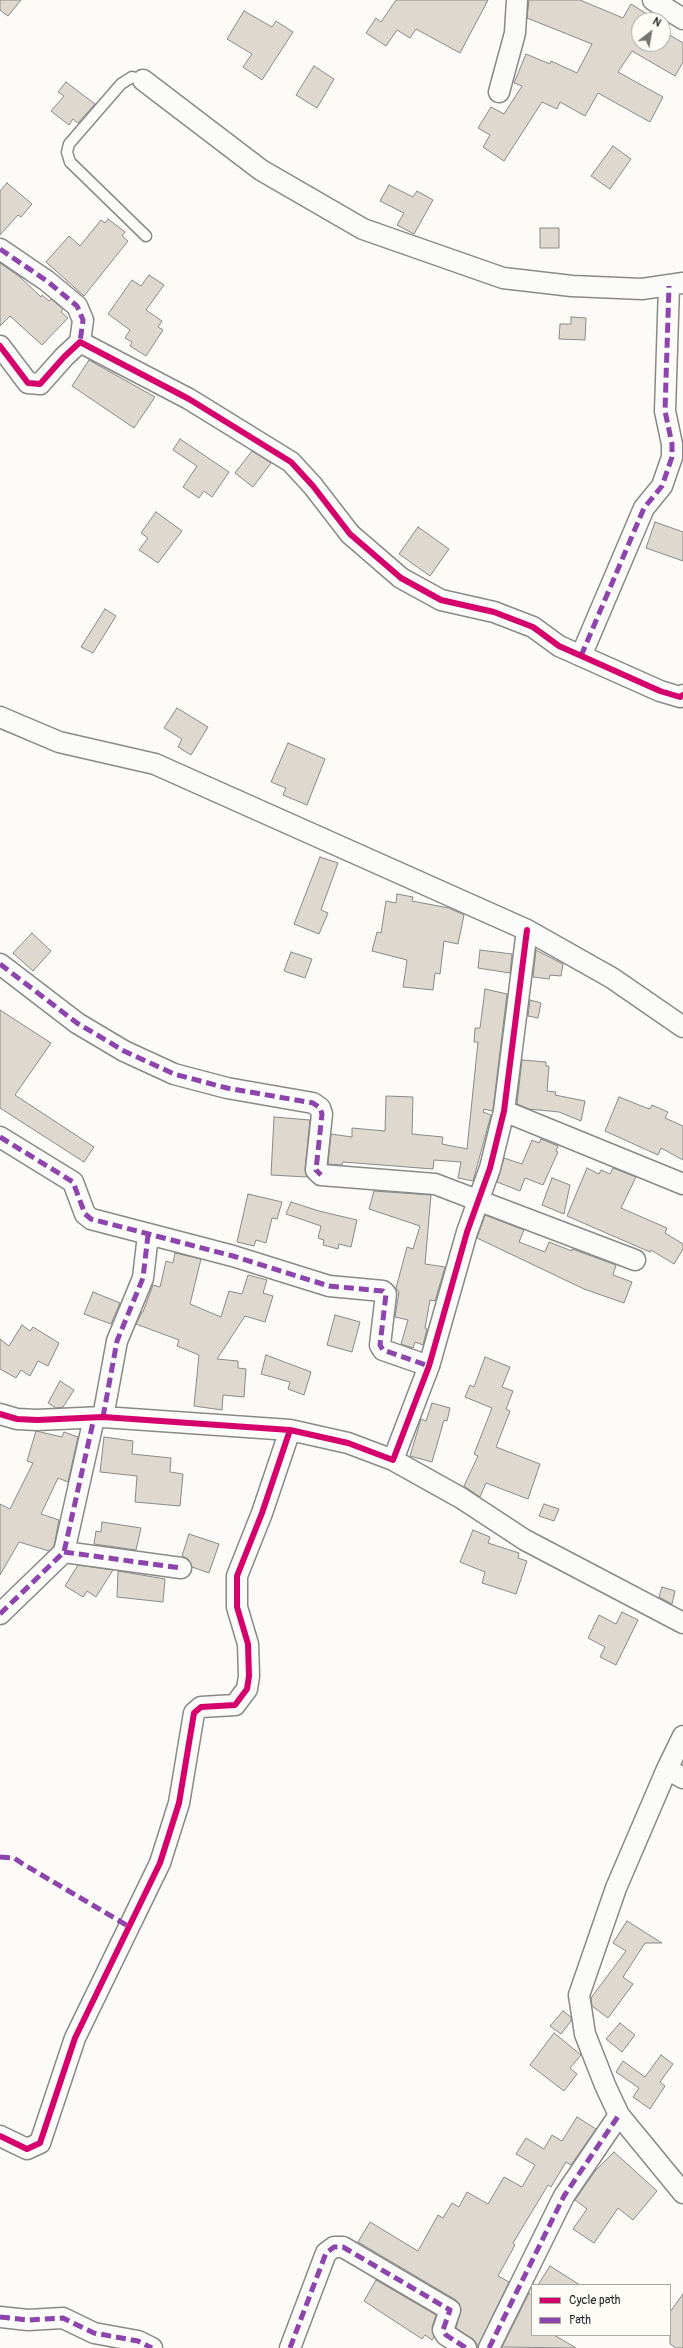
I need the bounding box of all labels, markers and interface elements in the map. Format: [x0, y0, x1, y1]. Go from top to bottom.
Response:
north arrow [631, 12, 671, 52]
text: N [650, 15, 663, 30]
legend [531, 2284, 671, 2336]
text: Cycle path [569, 2293, 620, 2308]
text: Path [569, 2313, 591, 2328]

